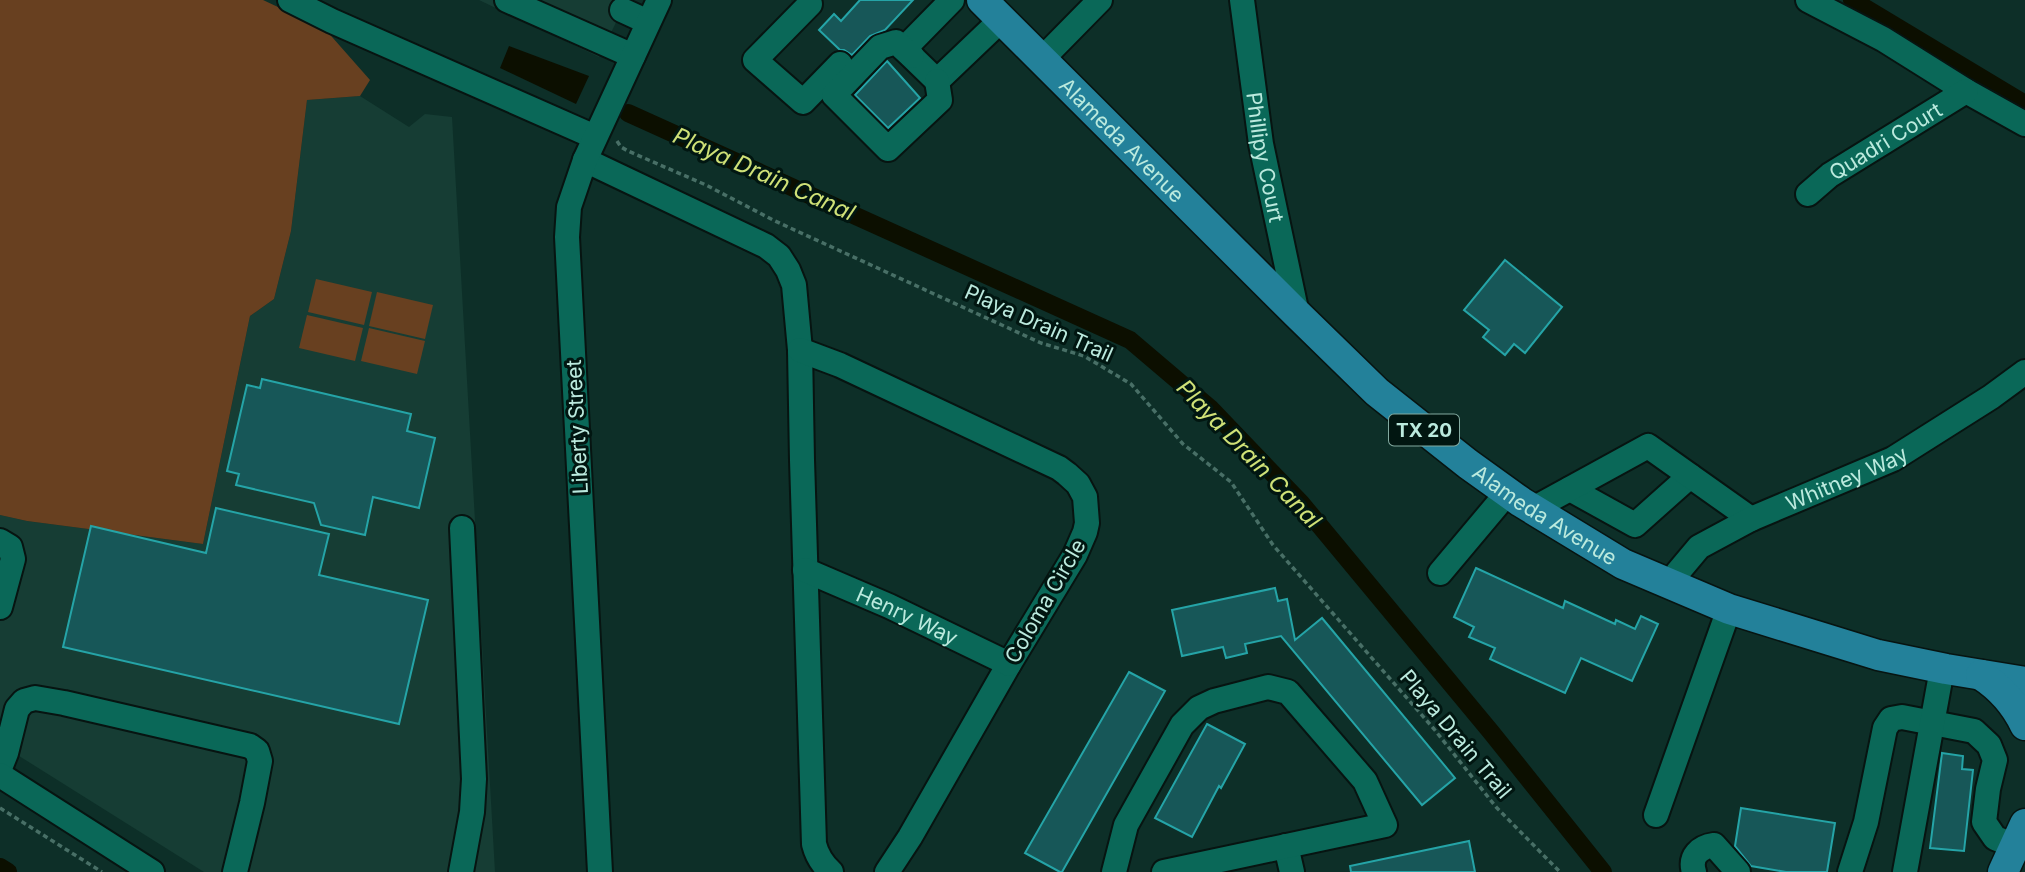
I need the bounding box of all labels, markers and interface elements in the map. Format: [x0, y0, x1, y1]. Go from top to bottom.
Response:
street label: Alameda Avenue [1054, 72, 1190, 207]
street label: Phillipy Court [1242, 91, 1290, 225]
street label: Quadri Court [1824, 97, 1946, 185]
water label: Playa Drain Canal [669, 121, 860, 227]
street label: Playa Drain Trail [961, 279, 1117, 367]
street label: Liberty Street [561, 359, 593, 495]
water label: Playa Drain Canal [1171, 374, 1327, 535]
road number: TX 20 [1389, 414, 1459, 446]
street label: Whitney Way [1782, 440, 1912, 515]
street label: Alameda Avenue [1468, 459, 1622, 570]
street label: Coloma Circle [999, 535, 1091, 667]
street label: Henry Way [853, 581, 962, 650]
street label: Playa Drain Trail [1395, 665, 1517, 803]

